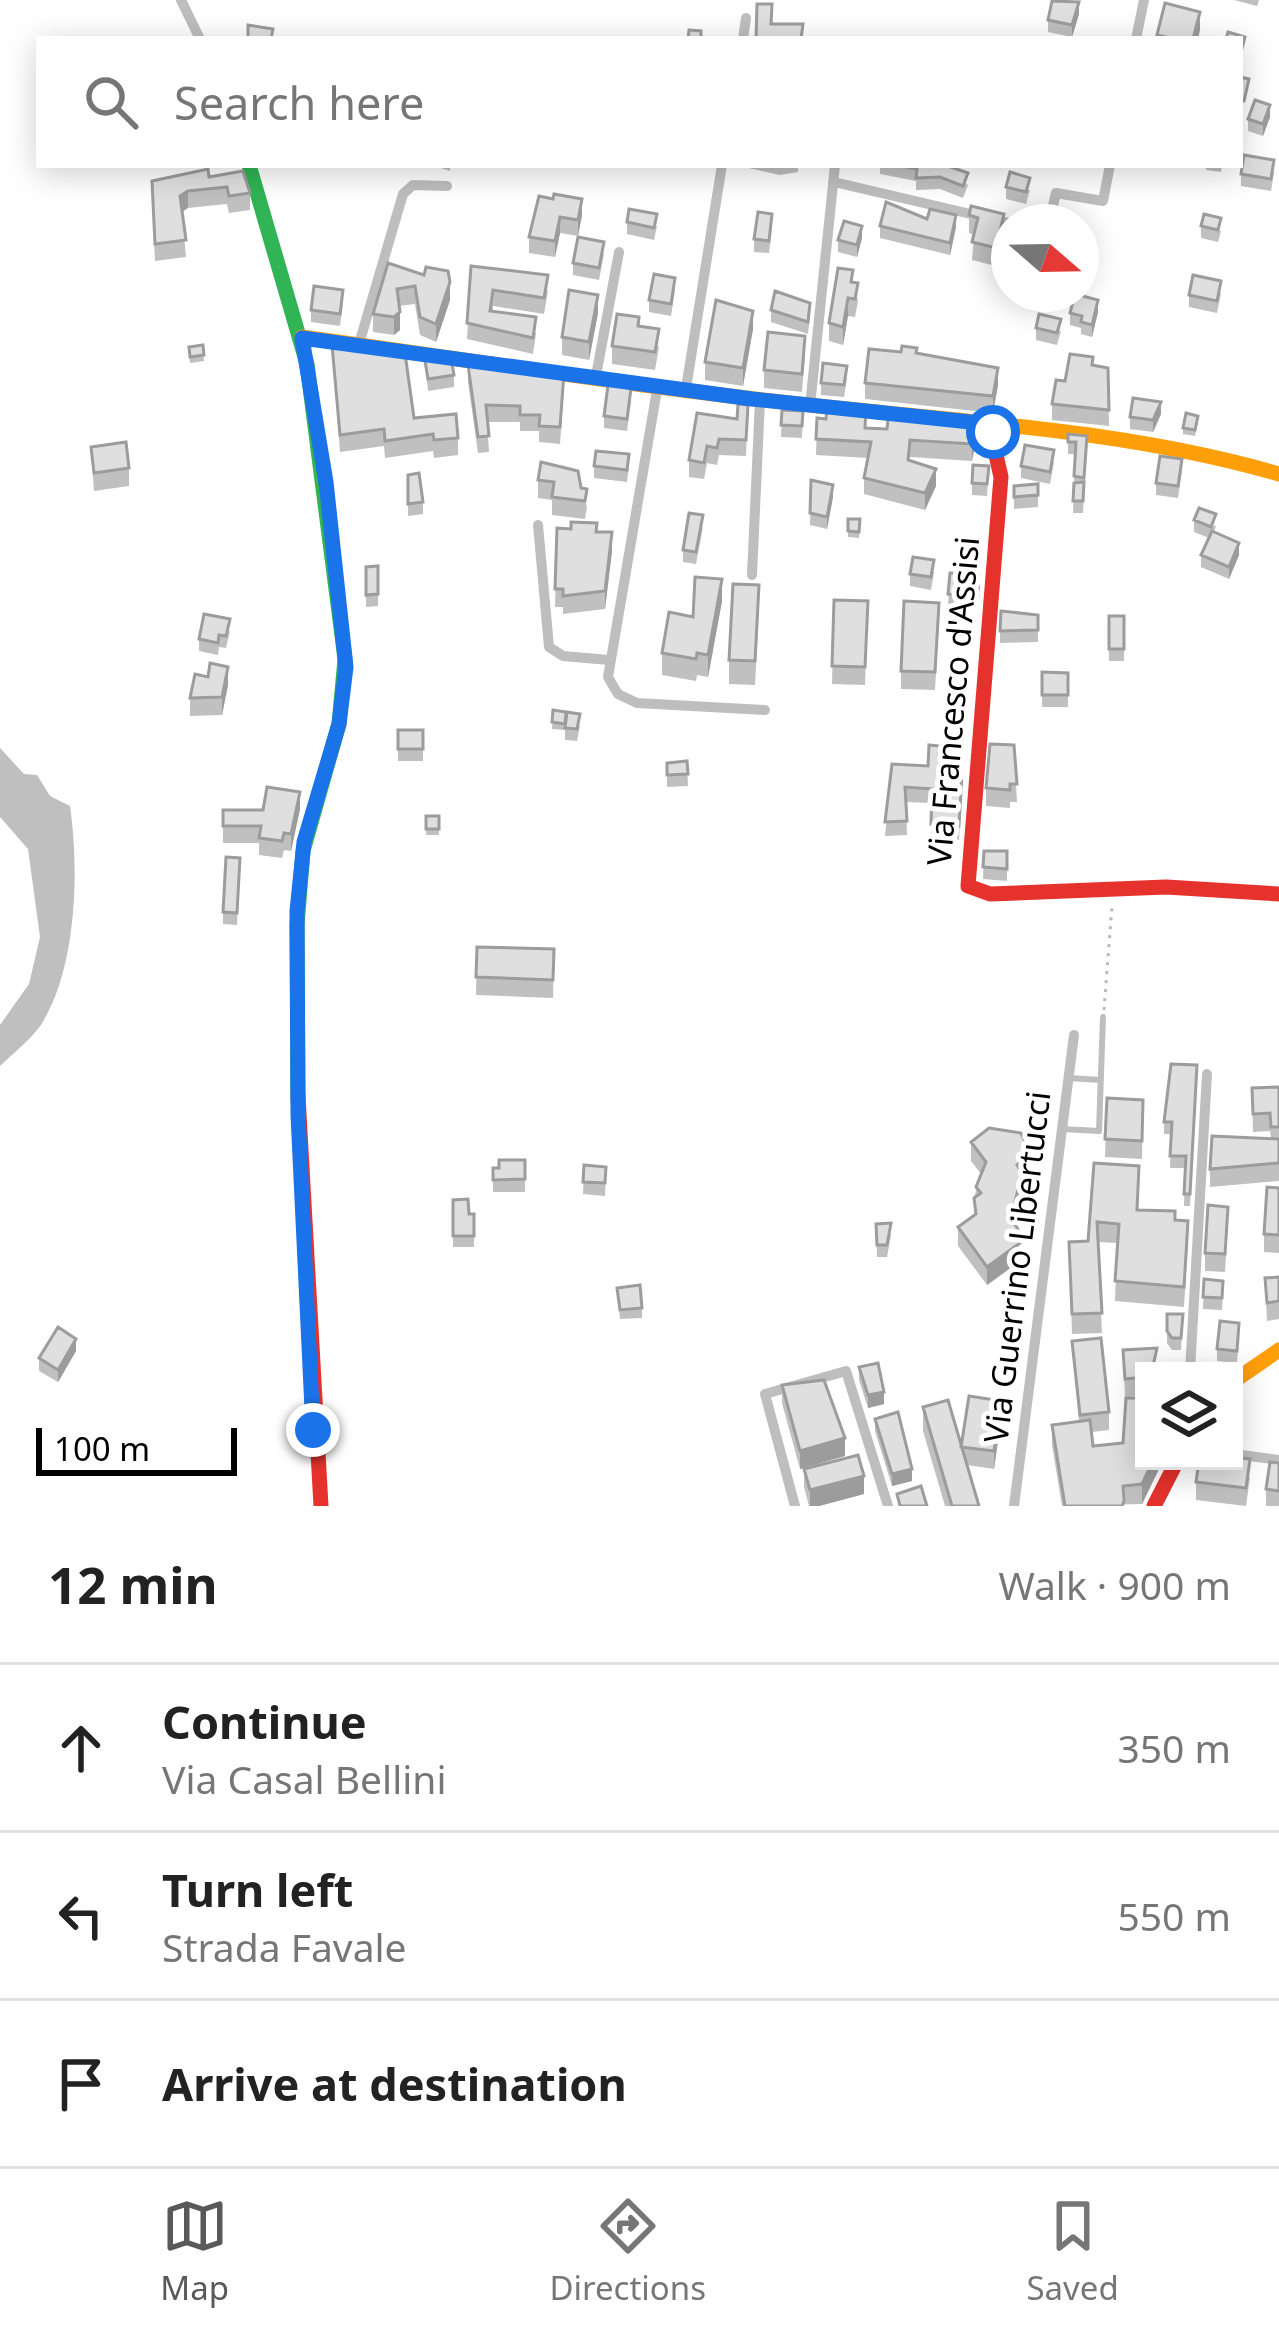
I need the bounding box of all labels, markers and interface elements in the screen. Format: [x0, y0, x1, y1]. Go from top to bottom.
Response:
search box [36, 36, 1243, 168]
icon: search [78, 69, 144, 135]
text: Search here [174, 72, 424, 133]
north arrow [991, 204, 1099, 312]
route start [966, 405, 1020, 459]
street label: Via Francesco d'Assisi [916, 535, 989, 867]
street label: Via Guerrino Libertucci [973, 1089, 1060, 1445]
map controls [1135, 1362, 1243, 1470]
button: layers [1135, 1362, 1243, 1470]
route end [286, 1403, 340, 1457]
scale bar [36, 1422, 237, 1475]
text: 100 m [54, 1426, 150, 1471]
text: 12 min [48, 1549, 218, 1619]
text: Walk · 900 m [998, 1558, 1231, 1611]
text: Continue [162, 1691, 367, 1752]
icon: ahead [48, 1715, 114, 1781]
text: 350 m [1117, 1721, 1231, 1774]
text: Via Casal Bellini [162, 1752, 446, 1805]
text: Turn left [162, 1859, 353, 1920]
icon: left [48, 1883, 114, 1949]
text: 550 m [1117, 1889, 1231, 1942]
text: Strada Favale [162, 1920, 407, 1973]
icon: arrive [48, 2051, 114, 2117]
text: Arrive at destination [162, 2053, 627, 2114]
tab: Map [160, 2193, 229, 2310]
tab: Directions [549, 2193, 706, 2310]
tab: Saved [1026, 2193, 1119, 2310]

